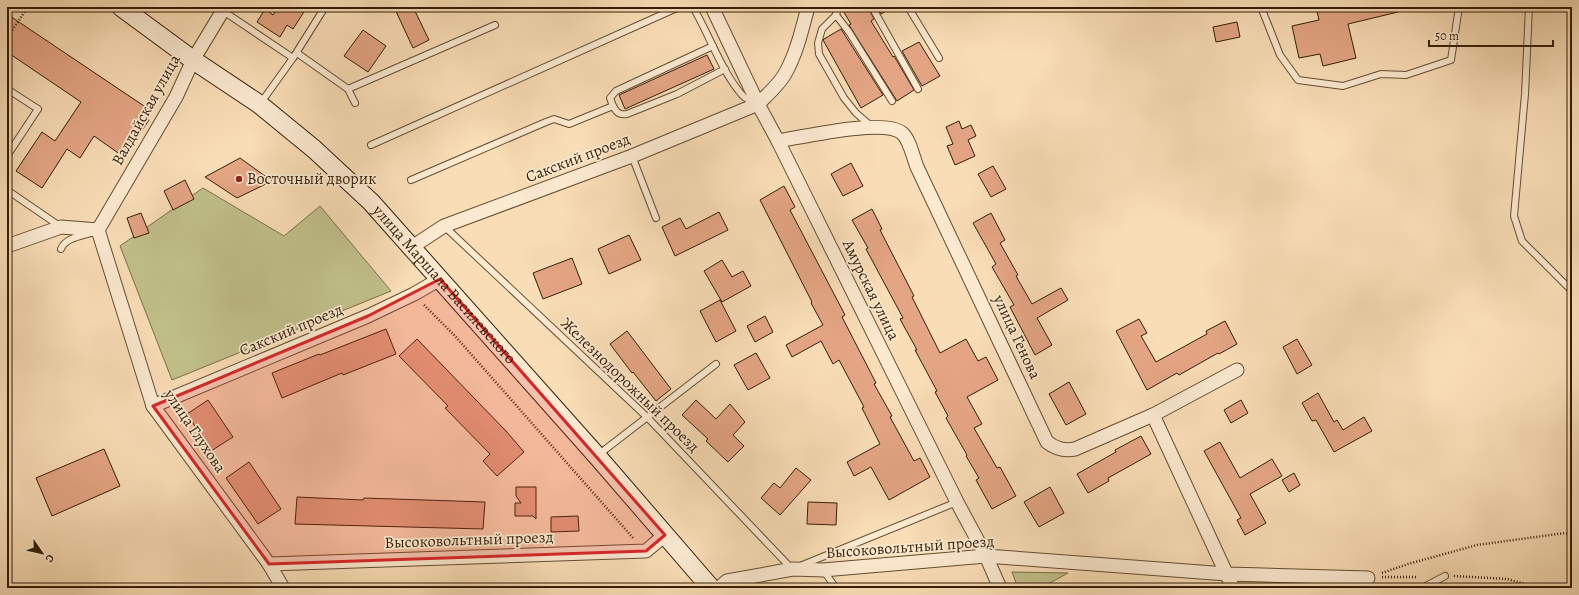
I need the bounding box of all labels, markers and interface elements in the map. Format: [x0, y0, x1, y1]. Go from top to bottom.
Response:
scale bar [1429, 22, 1553, 48]
text: 50 m [1435, 28, 1459, 44]
street label: Валдайская улица [106, 50, 186, 169]
street label: Сакский проезд [523, 128, 633, 188]
place label: Восточный дворик [247, 168, 376, 190]
marker: Восточный дворик [234, 174, 244, 184]
street label: улица Маршала Василевского [367, 199, 521, 369]
street label: Амурская улица [837, 235, 905, 345]
street label: улица Генова [987, 290, 1046, 383]
street label: Сакский проезд [236, 298, 346, 362]
street label: Железнодорожный проезд [556, 313, 704, 457]
street label: улица Глухова [158, 384, 232, 478]
street label: Высоковольтный проезд [384, 526, 554, 554]
street label: Высоковольтный проезд [825, 530, 995, 564]
north arrow [22, 533, 62, 573]
text: С [42, 551, 58, 565]

